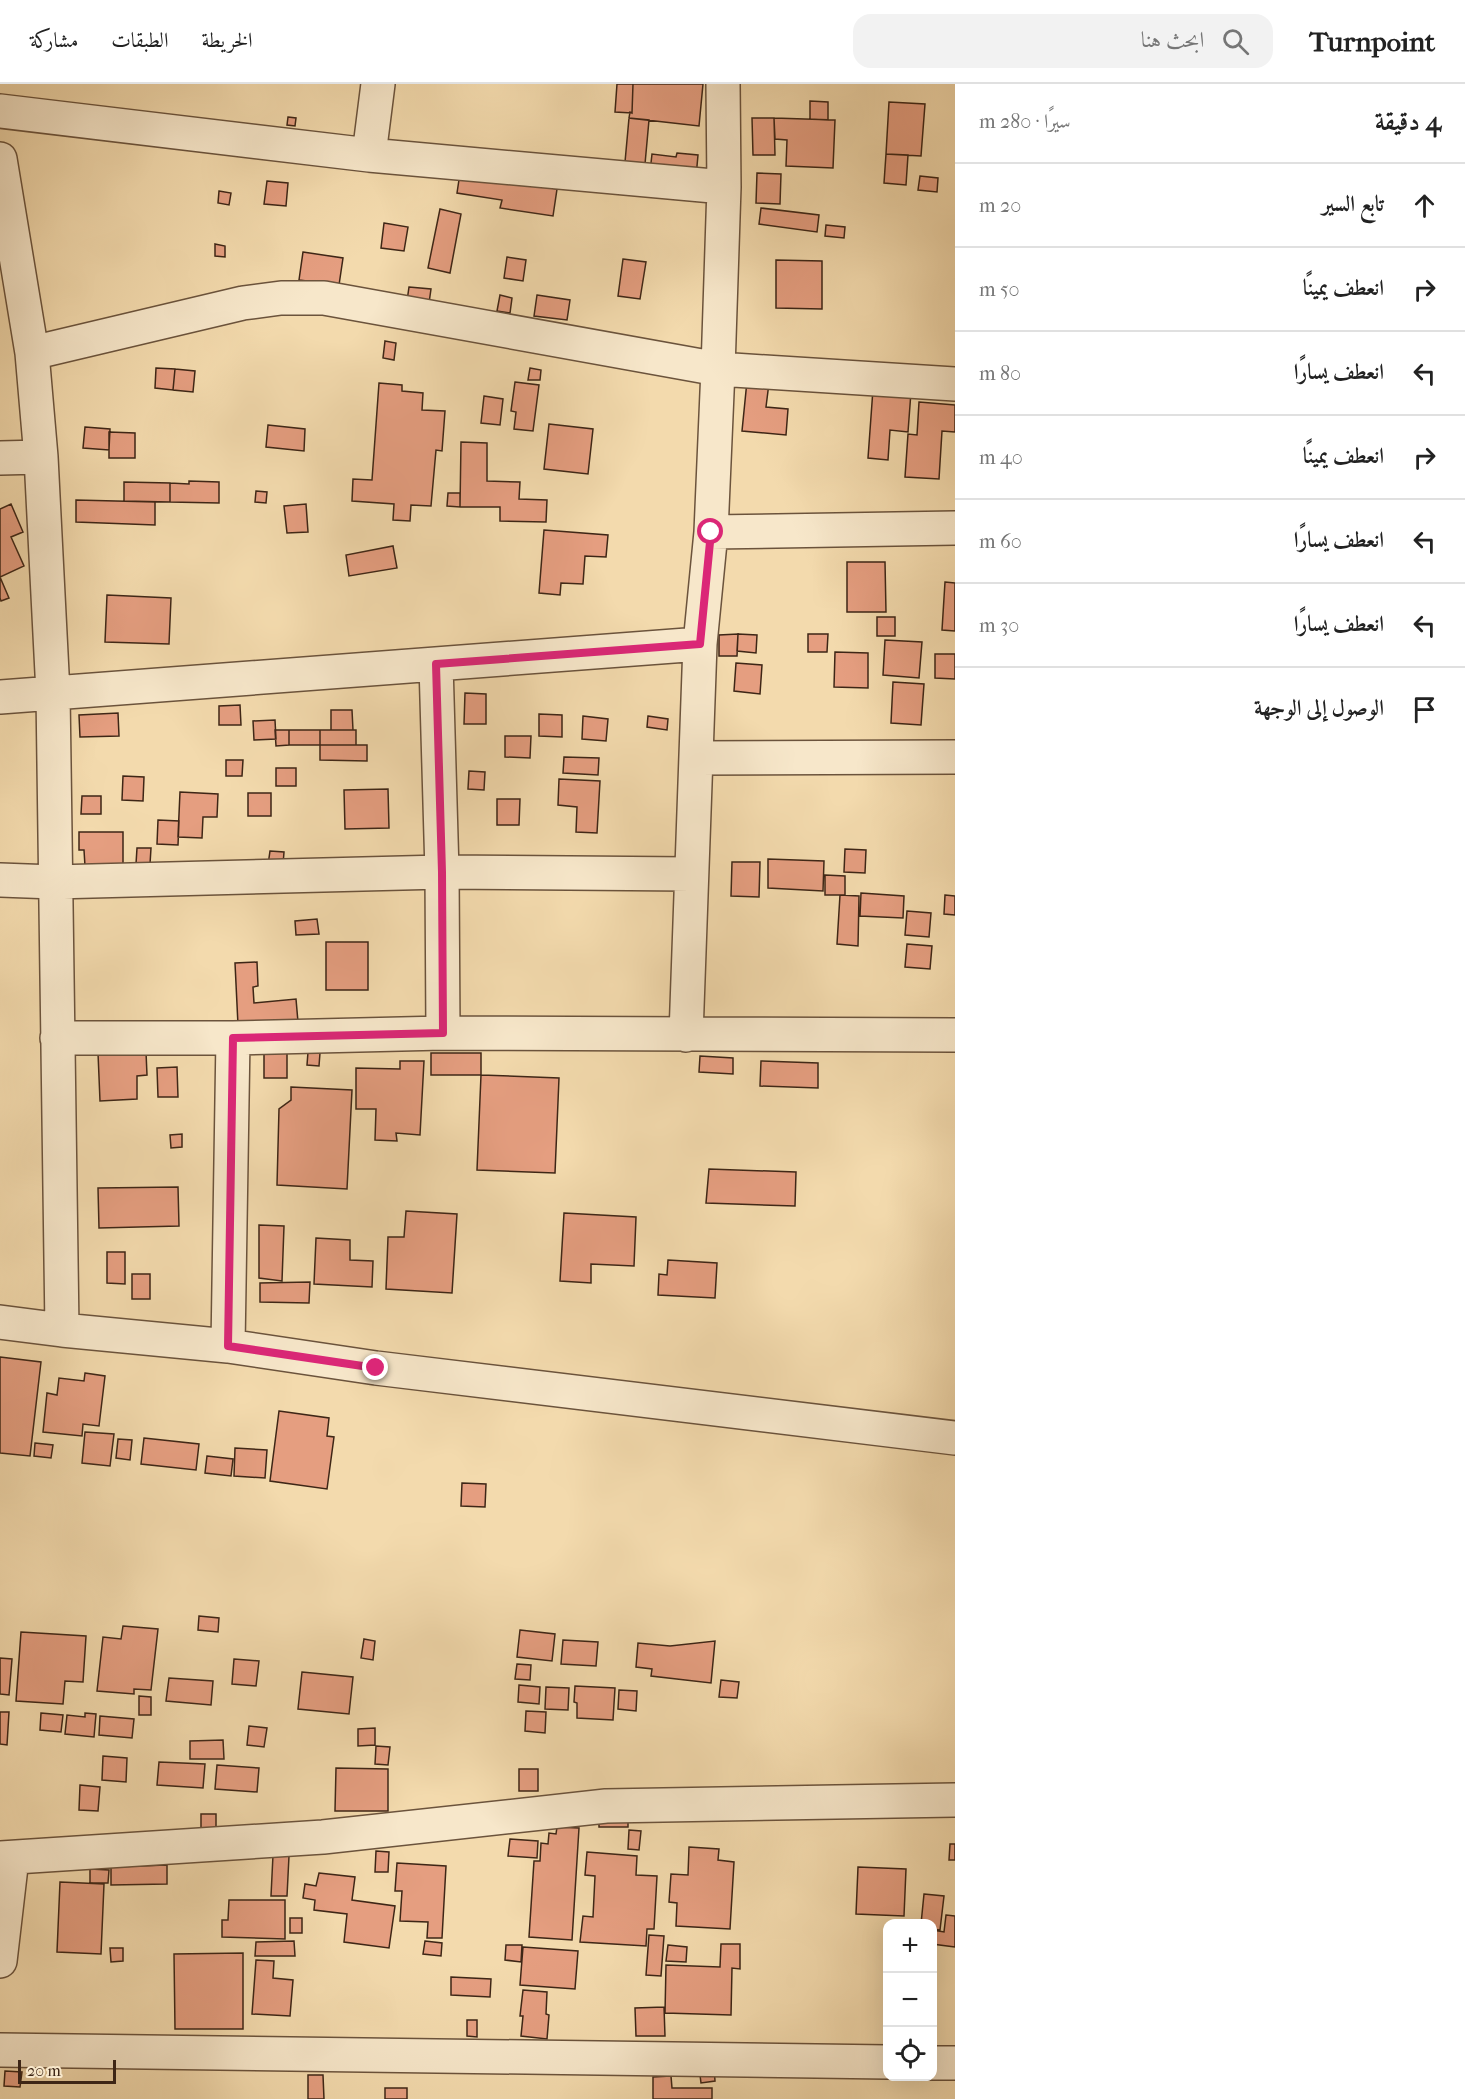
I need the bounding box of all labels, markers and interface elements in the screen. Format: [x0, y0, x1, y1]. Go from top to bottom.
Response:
search box [853, 14, 1273, 68]
icon: search [1219, 25, 1252, 58]
text: Turnpoint [1309, 25, 1435, 58]
text: ابحث هنا [1141, 27, 1204, 53]
text: مشاركة [30, 28, 78, 52]
text: الطبقات [111, 28, 168, 52]
text: الخريطة [201, 28, 253, 52]
text: 4 دقيقة [1375, 106, 1441, 137]
text: سيرًا · 280 m [979, 110, 1071, 133]
icon: ahead [1408, 189, 1441, 222]
text: تابع السير [1322, 191, 1384, 217]
text: 20 m [979, 194, 1021, 217]
icon: right [1408, 273, 1441, 306]
text: انعطف يمينًا [1303, 275, 1384, 301]
text: 50 m [979, 278, 1020, 301]
icon: left [1408, 357, 1441, 390]
text: انعطف يسارًا [1294, 359, 1384, 385]
text: 80 m [979, 362, 1021, 385]
icon: right [1408, 441, 1441, 474]
text: انعطف يمينًا [1303, 443, 1384, 469]
text: 40 m [979, 446, 1023, 469]
route start [697, 518, 723, 544]
icon: left [1408, 525, 1441, 558]
text: انعطف يسارًا [1294, 527, 1384, 553]
text: 60 m [979, 530, 1022, 553]
icon: left [1408, 609, 1441, 642]
text: انعطف يسارًا [1294, 611, 1384, 637]
text: 30 m [979, 614, 1019, 637]
icon: arrive [1408, 693, 1441, 726]
text: الوصول إلى الوجهة [1254, 695, 1384, 721]
route end [362, 1354, 388, 1380]
map controls [883, 1919, 937, 2081]
button: + [883, 1919, 937, 1973]
button: − [883, 1973, 937, 2027]
button: locate [883, 2027, 937, 2081]
scale bar [18, 2057, 116, 2084]
text: 20 m [27, 2061, 61, 2080]

